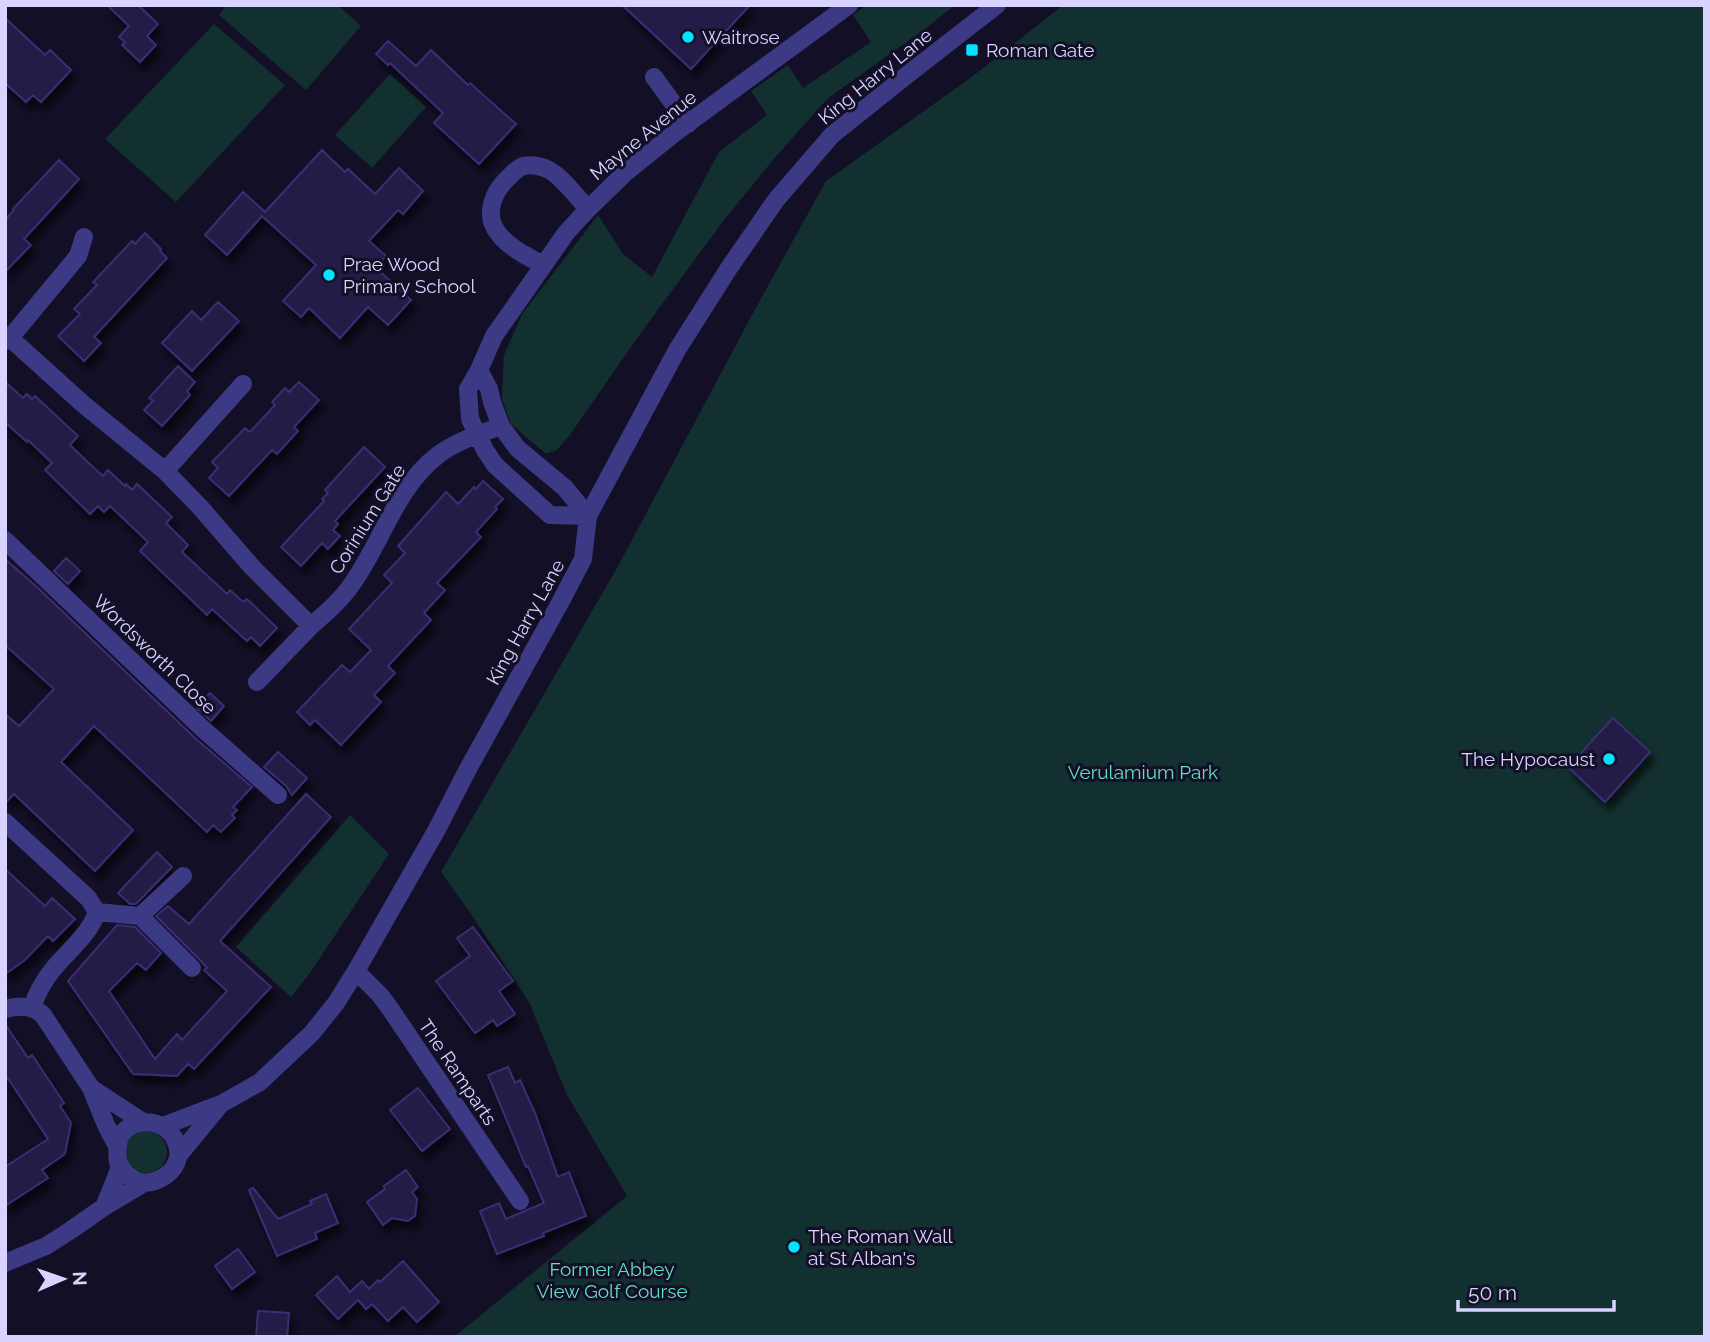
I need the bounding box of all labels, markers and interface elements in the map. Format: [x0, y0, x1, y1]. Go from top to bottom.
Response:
street label: King Harry Lane [814, 23, 936, 129]
place label: Waitrose [702, 26, 780, 48]
marker: Waitrose [680, 29, 696, 45]
place label: Roman Gate [986, 39, 1094, 61]
marker: Roman Gate [964, 42, 980, 58]
street label: Mayne Avenue [586, 86, 700, 184]
place label: Prae Wood Primary School [343, 253, 476, 297]
marker: Prae Wood Primary School [321, 267, 337, 283]
street label: Corinium Gate [324, 460, 410, 578]
street label: King Harry Lane [481, 555, 569, 689]
street label: Wordsworth Close [89, 590, 221, 718]
place label: The Hypocaust [1461, 748, 1596, 770]
marker: The Hypocaust [1601, 751, 1617, 767]
park label: Verulamium Park [1068, 761, 1218, 783]
street label: The Ramparts [414, 1015, 502, 1129]
place label: The Roman Wall at St Alban's [808, 1225, 954, 1269]
marker: The Roman Wall at St Alban's [786, 1239, 802, 1255]
north arrow [28, 1244, 98, 1314]
park label: Former Abbey View Golf Course [536, 1258, 688, 1302]
scale bar [1458, 1268, 1614, 1312]
text: N [69, 1271, 91, 1286]
text: 50 m [1468, 1280, 1517, 1305]

